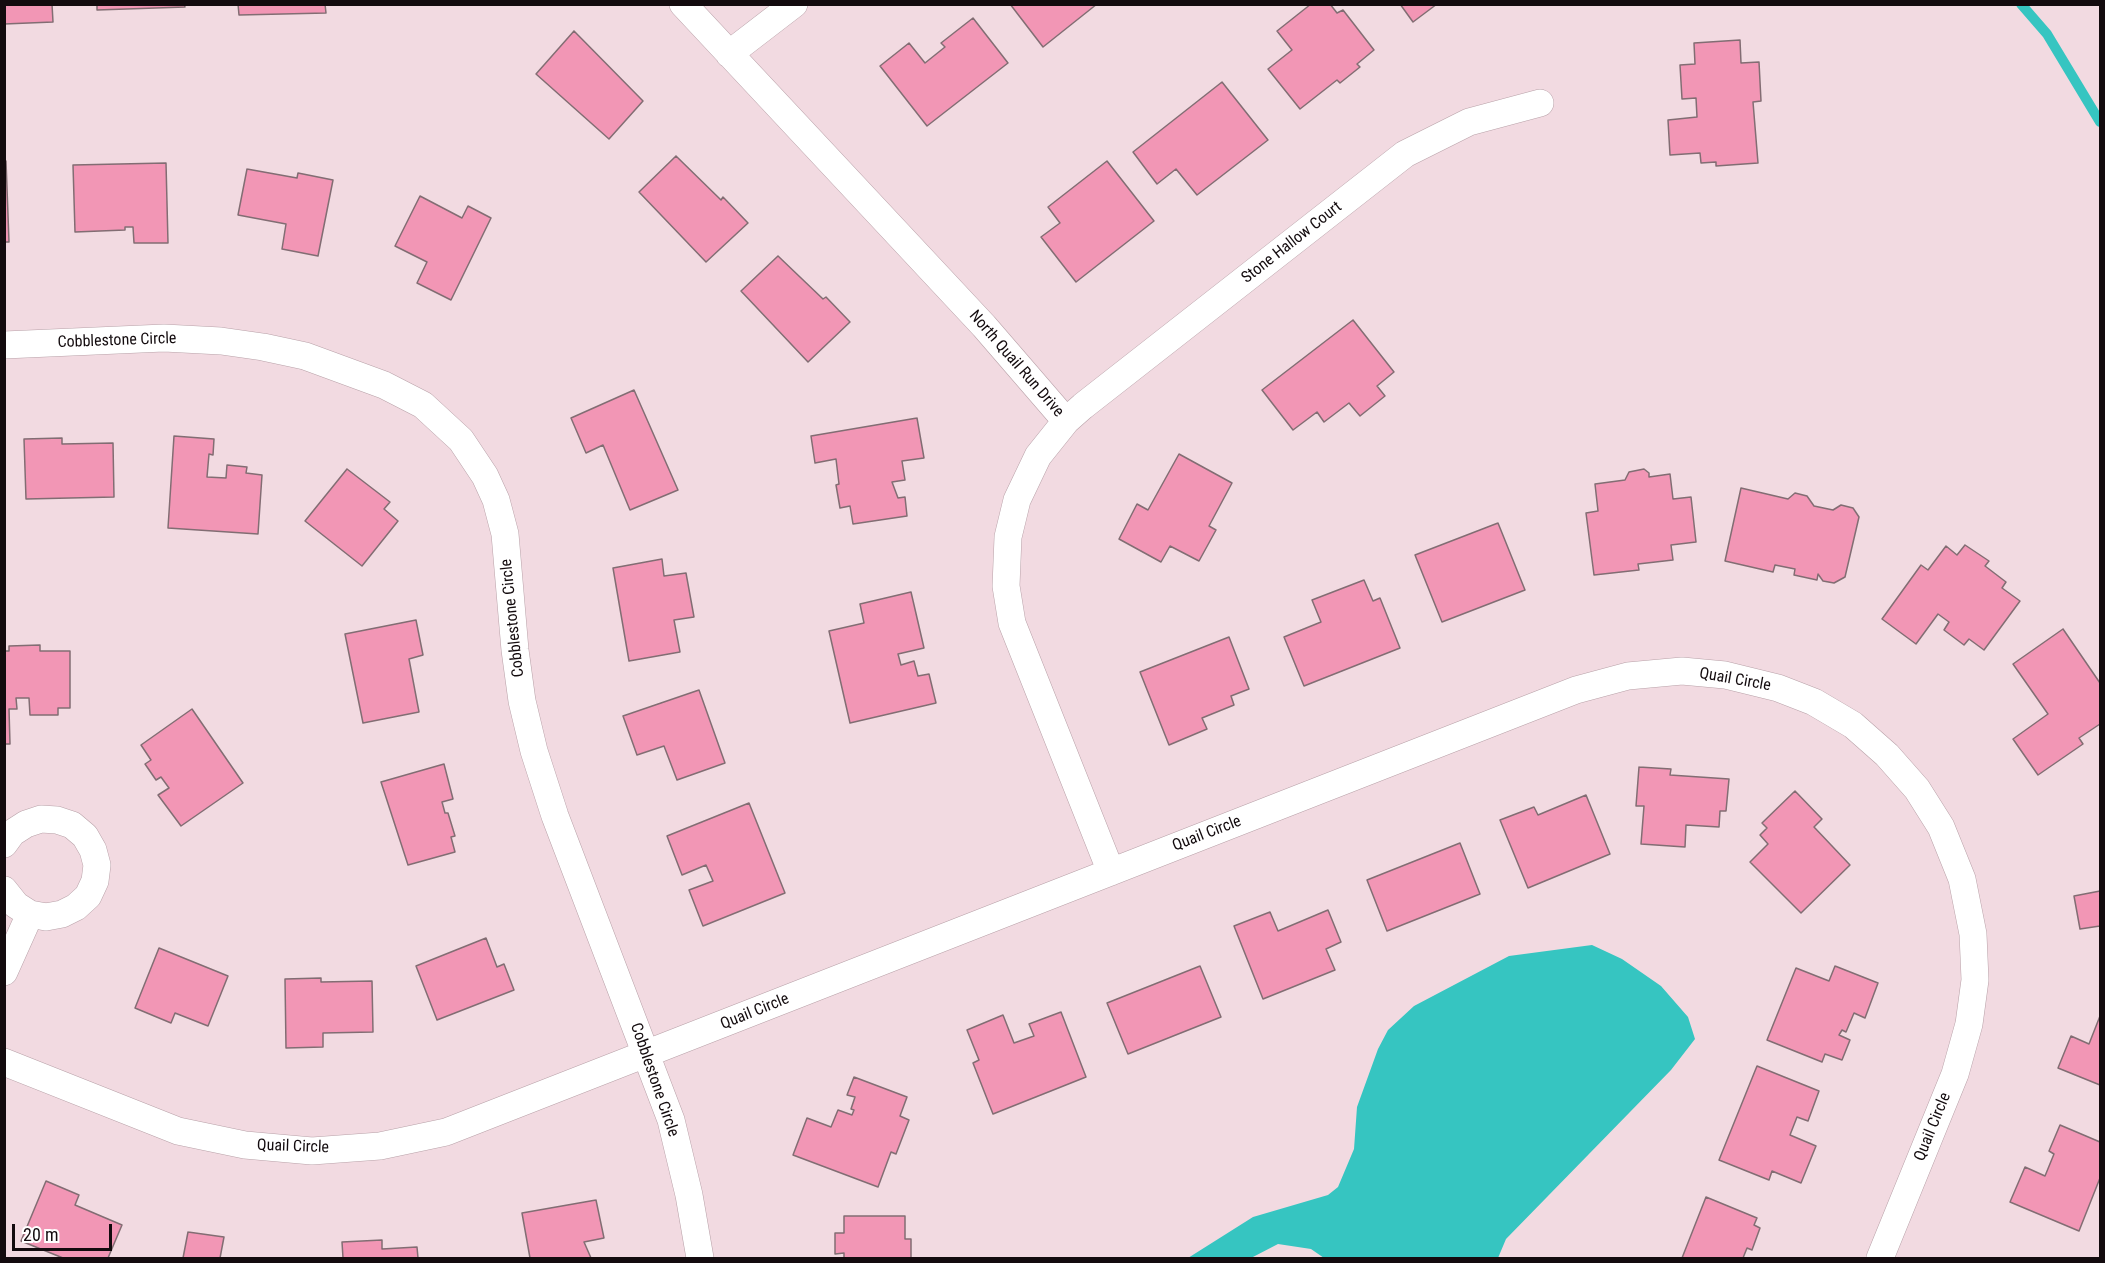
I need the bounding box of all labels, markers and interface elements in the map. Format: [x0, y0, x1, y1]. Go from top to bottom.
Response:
street label: Stone Hallow Court [1238, 198, 1346, 288]
street label: North Quail Run Drive [964, 307, 1068, 421]
street label: Cobblestone Circle [57, 329, 177, 353]
street label: Cobblestone Circle [497, 558, 529, 678]
street label: Quail Circle [1698, 664, 1772, 696]
street label: Quail Circle [1170, 812, 1244, 856]
street label: Quail Circle [718, 990, 792, 1034]
street label: Cobblestone Circle [626, 1021, 682, 1139]
street label: Quail Circle [1911, 1090, 1955, 1164]
street label: Quail Circle [257, 1136, 329, 1158]
scale bar [15, 1212, 116, 1250]
text: 20 m [23, 1224, 58, 1245]

